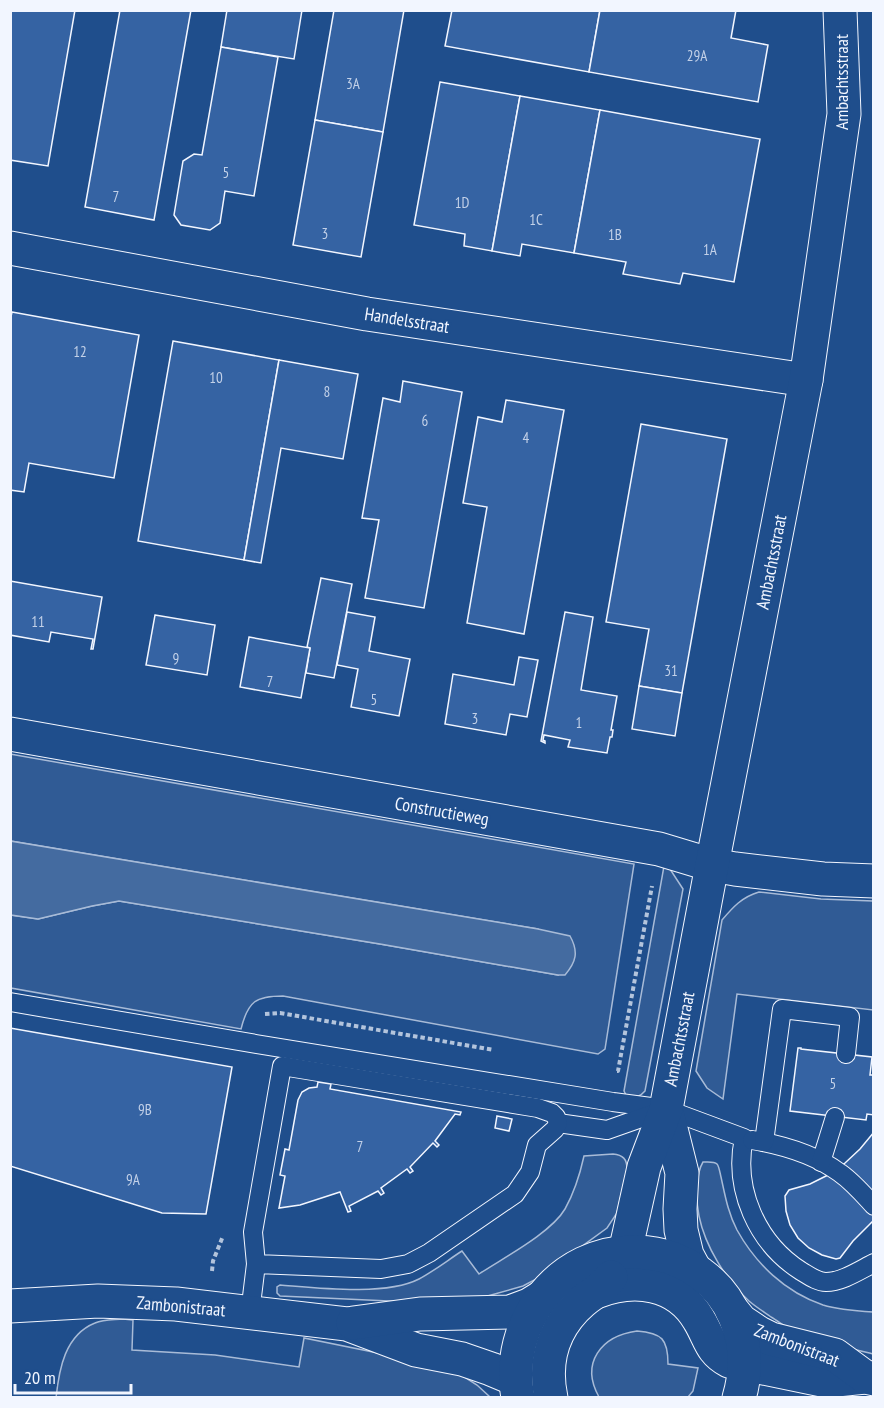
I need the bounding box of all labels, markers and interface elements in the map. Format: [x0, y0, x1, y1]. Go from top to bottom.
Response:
street label: Ambachtsstraat [830, 34, 853, 130]
house number: 29A [687, 46, 708, 65]
house number: 3A [346, 74, 361, 93]
house number: 5 [223, 163, 229, 182]
house number: 7 [113, 187, 119, 206]
house number: 1D [455, 193, 469, 212]
house number: 1C [529, 210, 543, 229]
house number: 3 [322, 224, 328, 243]
house number: 1B [608, 225, 622, 244]
house number: 1A [703, 240, 718, 259]
street label: Handelsstraat [363, 302, 451, 338]
house number: 12 [73, 342, 87, 361]
house number: 10 [209, 368, 223, 387]
house number: 8 [324, 382, 330, 401]
house number: 6 [422, 411, 429, 430]
house number: 4 [523, 428, 530, 447]
street label: Ambachtsstraat [751, 513, 791, 611]
house number: 11 [31, 612, 45, 631]
house number: 9 [173, 649, 179, 668]
house number: 31 [664, 661, 678, 680]
house number: 7 [267, 672, 273, 691]
house number: 5 [371, 690, 377, 709]
house number: 3 [472, 709, 478, 728]
house number: 1 [576, 713, 582, 732]
street label: Constructieweg [393, 791, 491, 831]
street label: Ambachtsstraat [659, 990, 699, 1088]
house number: 5 [830, 1074, 836, 1093]
house number: 9B [138, 1100, 152, 1119]
house number: 7 [357, 1137, 363, 1156]
house number: 9A [126, 1170, 141, 1189]
street label: Zambonistraat [136, 1291, 227, 1321]
street label: Zambonistraat [751, 1318, 843, 1372]
scale bar [15, 1357, 130, 1395]
text: 20 m [24, 1366, 56, 1389]

